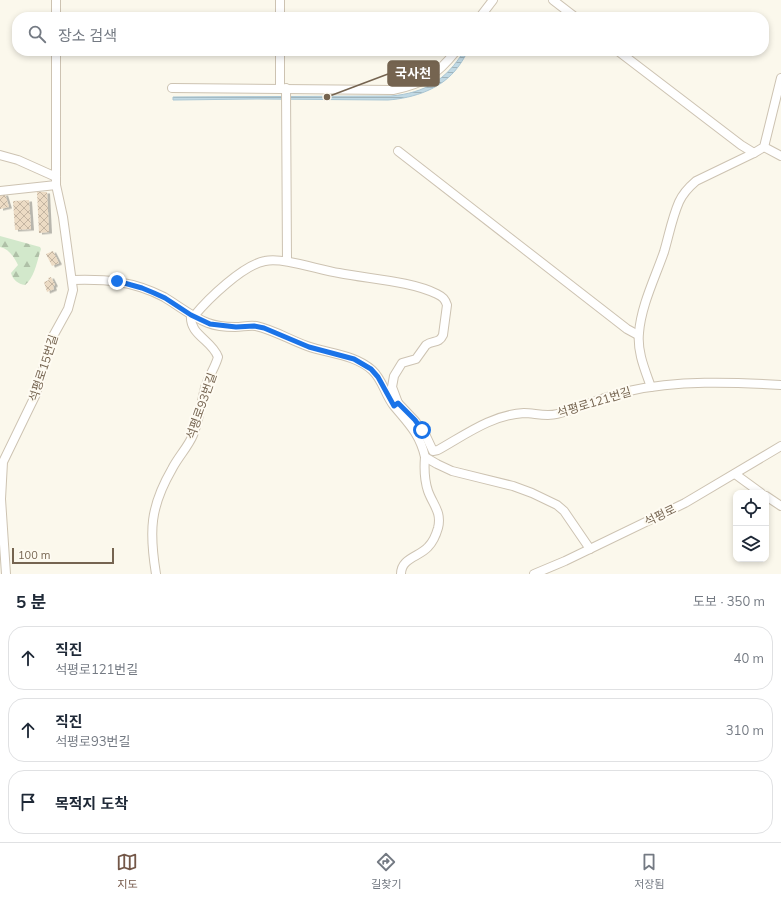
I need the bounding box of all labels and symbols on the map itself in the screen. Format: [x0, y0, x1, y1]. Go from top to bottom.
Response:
callout: 국사천 [388, 61, 439, 86]
text: 국사천 [395, 65, 431, 81]
route end [108, 272, 126, 290]
street label: 석평로15번길 [25, 333, 61, 403]
street label: 석평로93번길 [183, 371, 219, 441]
street label: 석평로121번길 [555, 384, 633, 420]
route start [413, 421, 431, 439]
street label: 석평로 [642, 501, 678, 529]
scale bar [12, 546, 114, 565]

